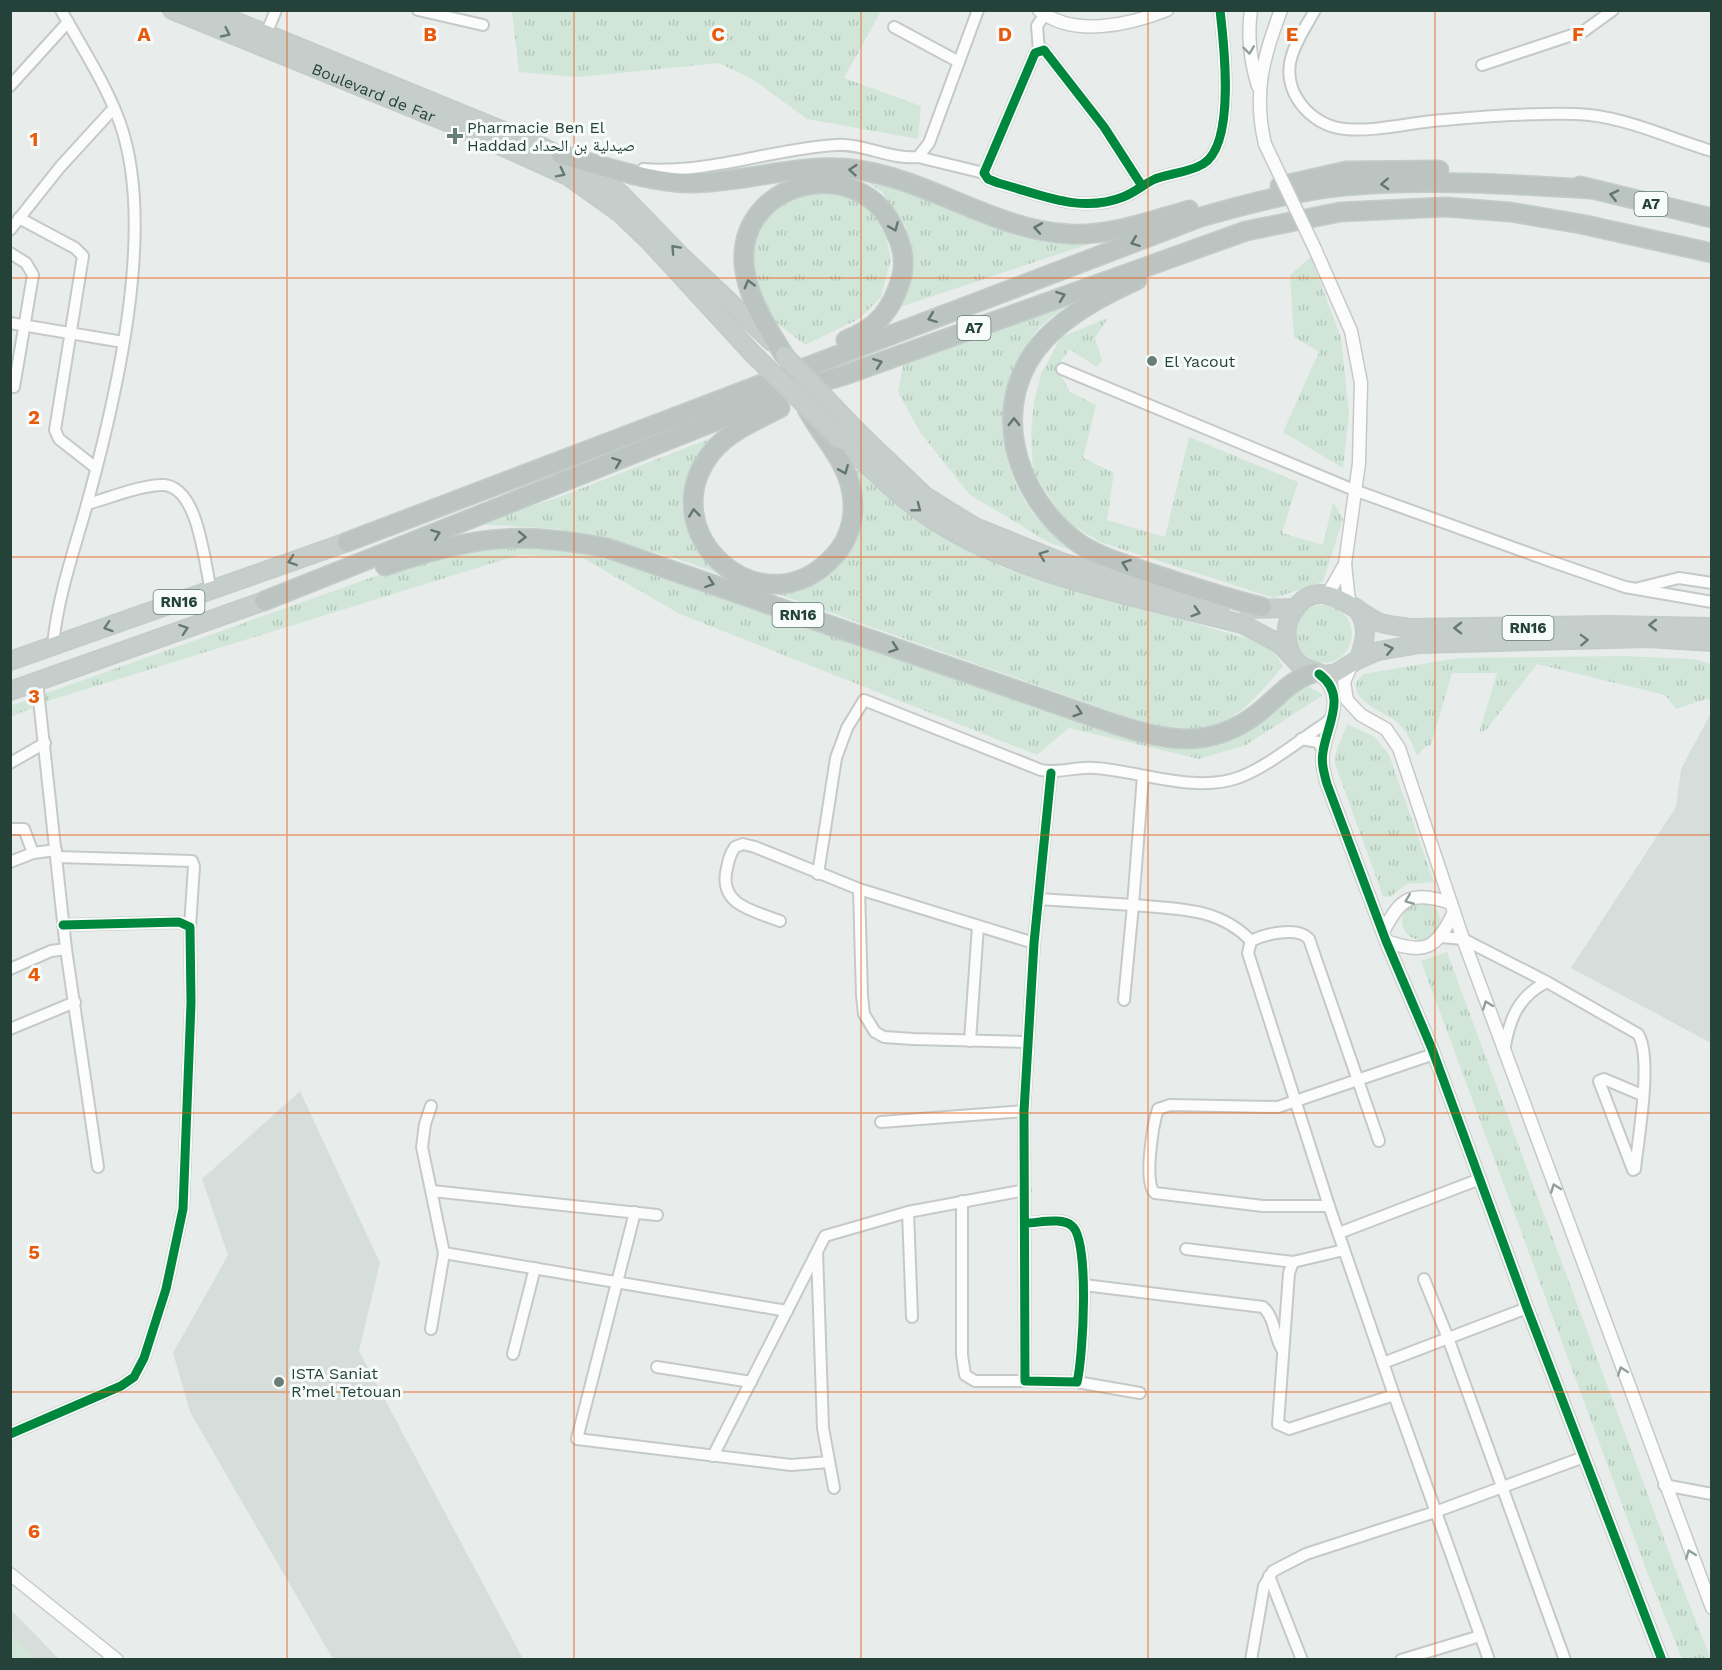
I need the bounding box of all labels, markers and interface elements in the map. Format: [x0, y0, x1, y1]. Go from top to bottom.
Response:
text: A [137, 22, 151, 46]
text: B [423, 22, 437, 46]
text: C [711, 22, 725, 46]
text: D [998, 22, 1012, 46]
text: E [1286, 22, 1298, 46]
text: F [1572, 22, 1584, 46]
one-way arrow [220, 26, 231, 38]
one-way arrow [1243, 45, 1255, 55]
street label: Boulevard de Far [309, 59, 439, 126]
place label: Pharmacie Ben El Haddad صيدلية بن الحداد [467, 118, 635, 156]
text: 1 [30, 127, 38, 151]
marker: Pharmacie Ben El Haddad صيدلية بن الحداد [448, 129, 462, 143]
one-way arrow [848, 164, 857, 177]
one-way arrow [555, 166, 565, 177]
one-way arrow [1380, 177, 1389, 190]
one-way arrow [1609, 189, 1619, 202]
road number: A7 [1634, 192, 1668, 216]
one-way arrow [887, 221, 899, 232]
one-way arrow [1033, 222, 1043, 235]
one-way arrow [1130, 235, 1141, 247]
one-way arrow [671, 246, 682, 256]
one-way arrow [744, 279, 756, 290]
one-way arrow [1055, 291, 1066, 303]
one-way arrow [927, 310, 938, 323]
road number: A7 [958, 316, 990, 340]
place label: El Yacout [1164, 352, 1236, 371]
marker: El Yacout [1145, 354, 1159, 368]
one-way arrow [871, 358, 882, 370]
text: 2 [28, 405, 40, 429]
one-way arrow [1008, 418, 1020, 427]
one-way arrow [611, 457, 622, 469]
one-way arrow [837, 464, 849, 475]
one-way arrow [910, 500, 921, 511]
one-way arrow [688, 508, 701, 517]
one-way arrow [430, 528, 440, 541]
one-way arrow [518, 531, 527, 543]
one-way arrow [1038, 550, 1049, 562]
one-way arrow [287, 554, 298, 567]
one-way arrow [1121, 559, 1132, 572]
one-way arrow [704, 576, 715, 588]
road number: RN16 [154, 590, 204, 614]
road number: RN16 [772, 603, 824, 627]
one-way arrow [1190, 605, 1201, 617]
road number: RN16 [1502, 616, 1553, 640]
one-way arrow [103, 619, 114, 632]
one-way arrow [1649, 619, 1658, 631]
one-way arrow [1454, 622, 1463, 634]
one-way arrow [179, 624, 189, 637]
one-way arrow [1579, 633, 1588, 646]
one-way arrow [888, 641, 899, 654]
one-way arrow [1384, 643, 1394, 656]
text: 3 [28, 684, 40, 708]
one-way arrow [1072, 705, 1083, 718]
one-way arrow [1405, 893, 1415, 906]
text: 4 [28, 962, 41, 986]
one-way arrow [1482, 1000, 1495, 1011]
one-way arrow [1549, 1183, 1562, 1194]
text: 5 [28, 1240, 40, 1264]
place label: ISTA Saniat R’mel Tetouan [291, 1364, 401, 1401]
one-way arrow [1617, 1366, 1629, 1377]
marker: ISTA Saniat R’mel Tetouan [272, 1375, 286, 1389]
text: 6 [28, 1519, 40, 1543]
one-way arrow [1685, 1549, 1698, 1560]

